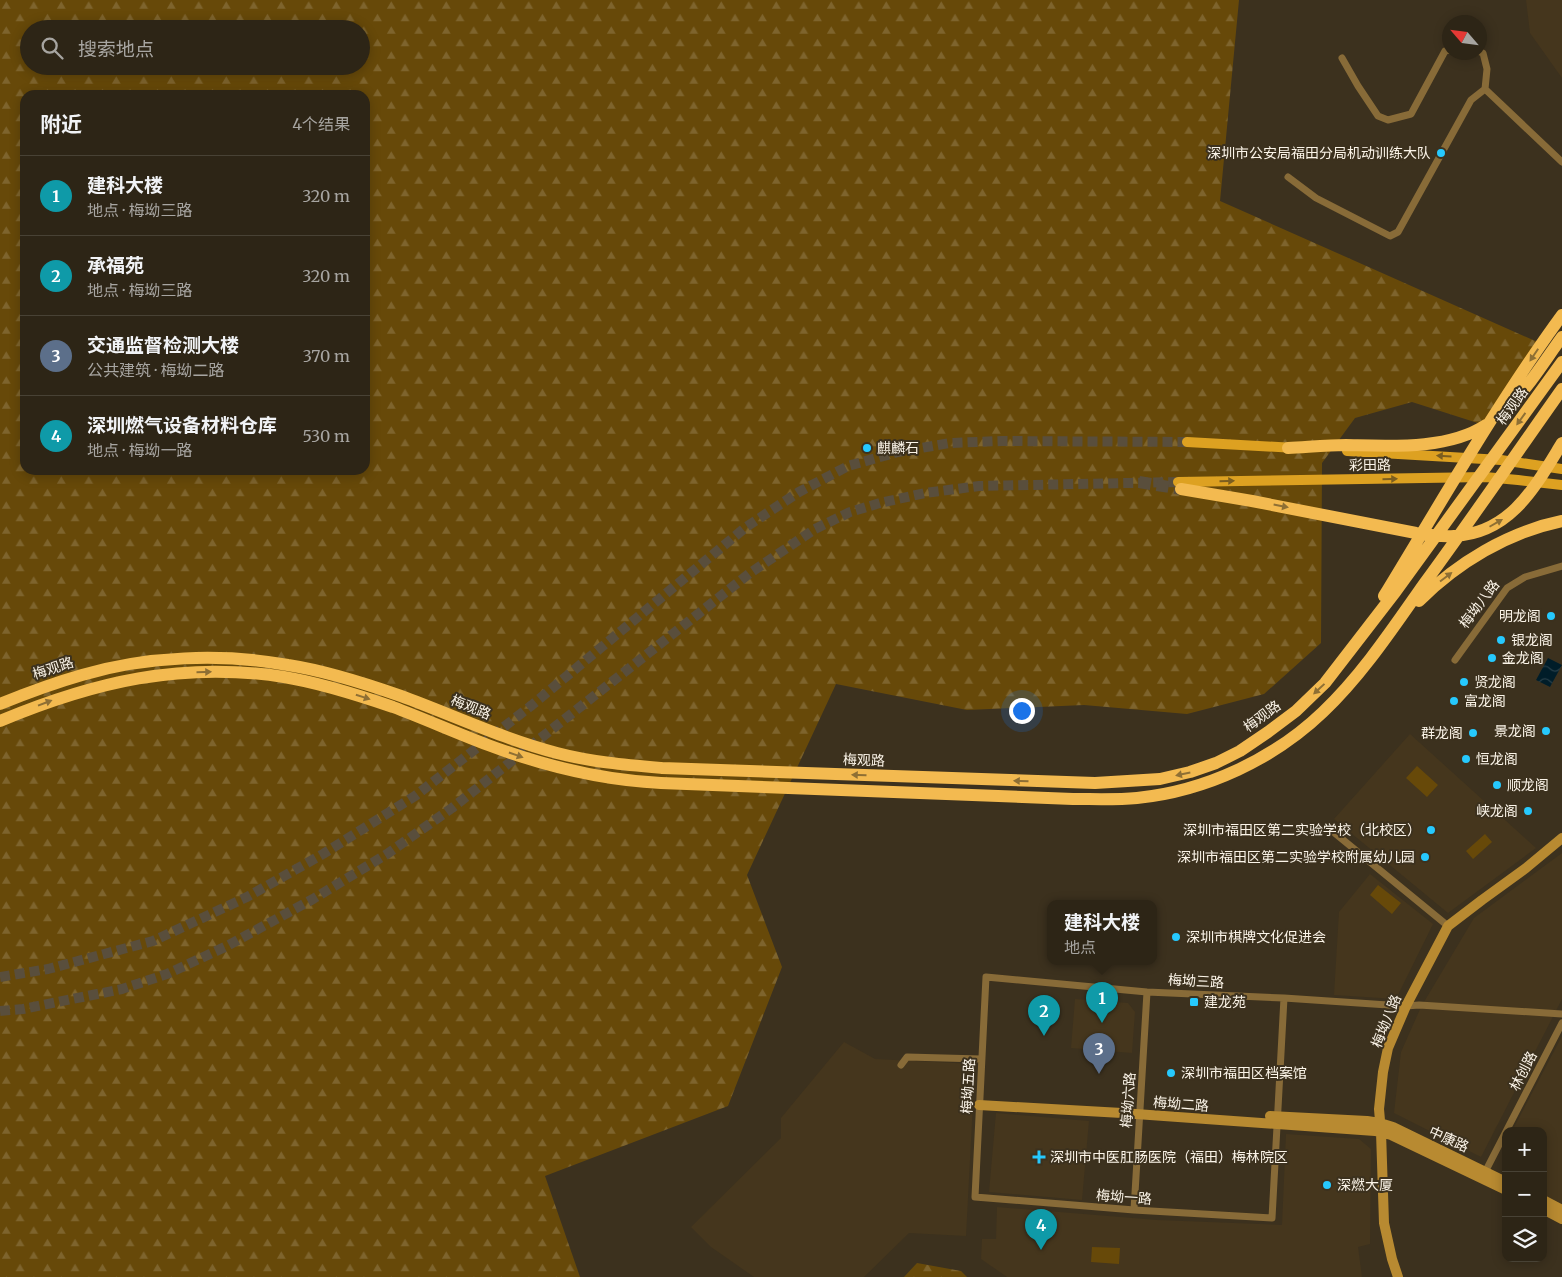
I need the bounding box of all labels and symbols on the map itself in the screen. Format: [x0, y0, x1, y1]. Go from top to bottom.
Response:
north arrow [1442, 15, 1487, 60]
place label: 深圳市公安局福田分局机动训练大队 [1207, 144, 1431, 162]
marker: 深圳市公安局福田分局机动训练大队 [1435, 147, 1447, 159]
one-way arrow [1529, 348, 1539, 361]
street label: 梅观路 [1492, 384, 1532, 428]
one-way arrow [1516, 412, 1526, 426]
place label: 麒麟石 [877, 439, 919, 457]
marker: 麒麟石 [861, 442, 873, 454]
one-way arrow [1436, 452, 1452, 460]
street label: 彩田路 [1349, 456, 1391, 474]
one-way arrow [1382, 475, 1398, 483]
one-way arrow [1219, 477, 1235, 485]
one-way arrow [1273, 502, 1288, 510]
one-way arrow [1489, 519, 1502, 528]
one-way arrow [1439, 572, 1452, 583]
street label: 梅坳八路 [1455, 576, 1503, 632]
place label: 明龙阁 [1499, 607, 1541, 625]
marker: 明龙阁 [1545, 610, 1557, 622]
place label: 银龙阁 [1511, 631, 1553, 649]
marker: 银龙阁 [1495, 634, 1507, 646]
place label: 金龙阁 [1502, 649, 1544, 667]
marker: 金龙阁 [1486, 652, 1498, 664]
street label: 梅观路 [30, 653, 76, 683]
one-way arrow [196, 668, 212, 676]
place label: 贤龙阁 [1474, 673, 1516, 691]
marker: 贤龙阁 [1458, 676, 1470, 688]
one-way arrow [1313, 683, 1325, 695]
street label: 梅观路 [448, 691, 494, 723]
place label: 富龙阁 [1464, 692, 1506, 710]
one-way arrow [356, 694, 371, 702]
marker: 富龙阁 [1448, 695, 1460, 707]
street label: 梅观路 [1240, 696, 1284, 736]
your location [1009, 698, 1035, 724]
one-way arrow [38, 699, 53, 706]
place label: 景龙阁 [1494, 722, 1536, 740]
place label: 群龙阁 [1421, 724, 1463, 742]
marker: 景龙阁 [1540, 725, 1552, 737]
marker: 群龙阁 [1467, 727, 1479, 739]
street label: 梅观路 [843, 750, 885, 770]
place label: 恒龙阁 [1476, 750, 1518, 768]
one-way arrow [508, 752, 523, 759]
marker: 恒龙阁 [1460, 753, 1472, 765]
one-way arrow [1175, 770, 1190, 778]
one-way arrow [850, 771, 866, 779]
place label: 顺龙阁 [1507, 776, 1549, 794]
one-way arrow [1013, 777, 1029, 785]
marker: 顺龙阁 [1491, 779, 1503, 791]
place label: 峡龙阁 [1476, 802, 1518, 820]
marker: 峡龙阁 [1522, 805, 1534, 817]
place label: 深圳市福田区第二实验学校（北校区） [1183, 821, 1421, 839]
marker: 深圳市福田区第二实验学校（北校区） [1425, 824, 1437, 836]
place label: 深圳市福田区第二实验学校附属幼儿园 [1177, 848, 1415, 866]
marker: 深圳市福田区第二实验学校附属幼儿园 [1419, 851, 1431, 863]
place label: 深圳市棋牌文化促进会 [1186, 928, 1326, 946]
marker: 深圳市棋牌文化促进会 [1170, 931, 1182, 943]
street label: 梅坳三路 [1168, 971, 1224, 991]
pin: 1 [1086, 982, 1118, 1023]
street label: 梅坳八路 [1367, 992, 1405, 1050]
place label: 建龙苑 [1204, 993, 1246, 1011]
pin: 2 [1028, 995, 1060, 1036]
marker: 建龙苑 [1188, 996, 1200, 1008]
pin: 3 [1083, 1033, 1115, 1074]
street label: 林创路 [1505, 1048, 1541, 1094]
street label: 梅坳五路 [958, 1058, 978, 1114]
place label: 深圳市福田区档案馆 [1181, 1064, 1307, 1082]
marker: 深圳市福田区档案馆 [1165, 1067, 1177, 1079]
street label: 梅坳六路 [1117, 1071, 1139, 1129]
street label: 梅坳二路 [1152, 1093, 1210, 1115]
street label: 中康路 [1426, 1122, 1472, 1156]
place label: 深圳市中医肛肠医院（福田）梅林院区 [1050, 1148, 1288, 1166]
marker: 深圳市中医肛肠医院（福田）梅林院区 [1032, 1150, 1046, 1164]
place label: 深燃大厦 [1337, 1176, 1393, 1194]
marker: 深燃大厦 [1321, 1179, 1333, 1191]
street label: 梅坳一路 [1095, 1186, 1153, 1208]
pin: 4 [1025, 1209, 1057, 1250]

